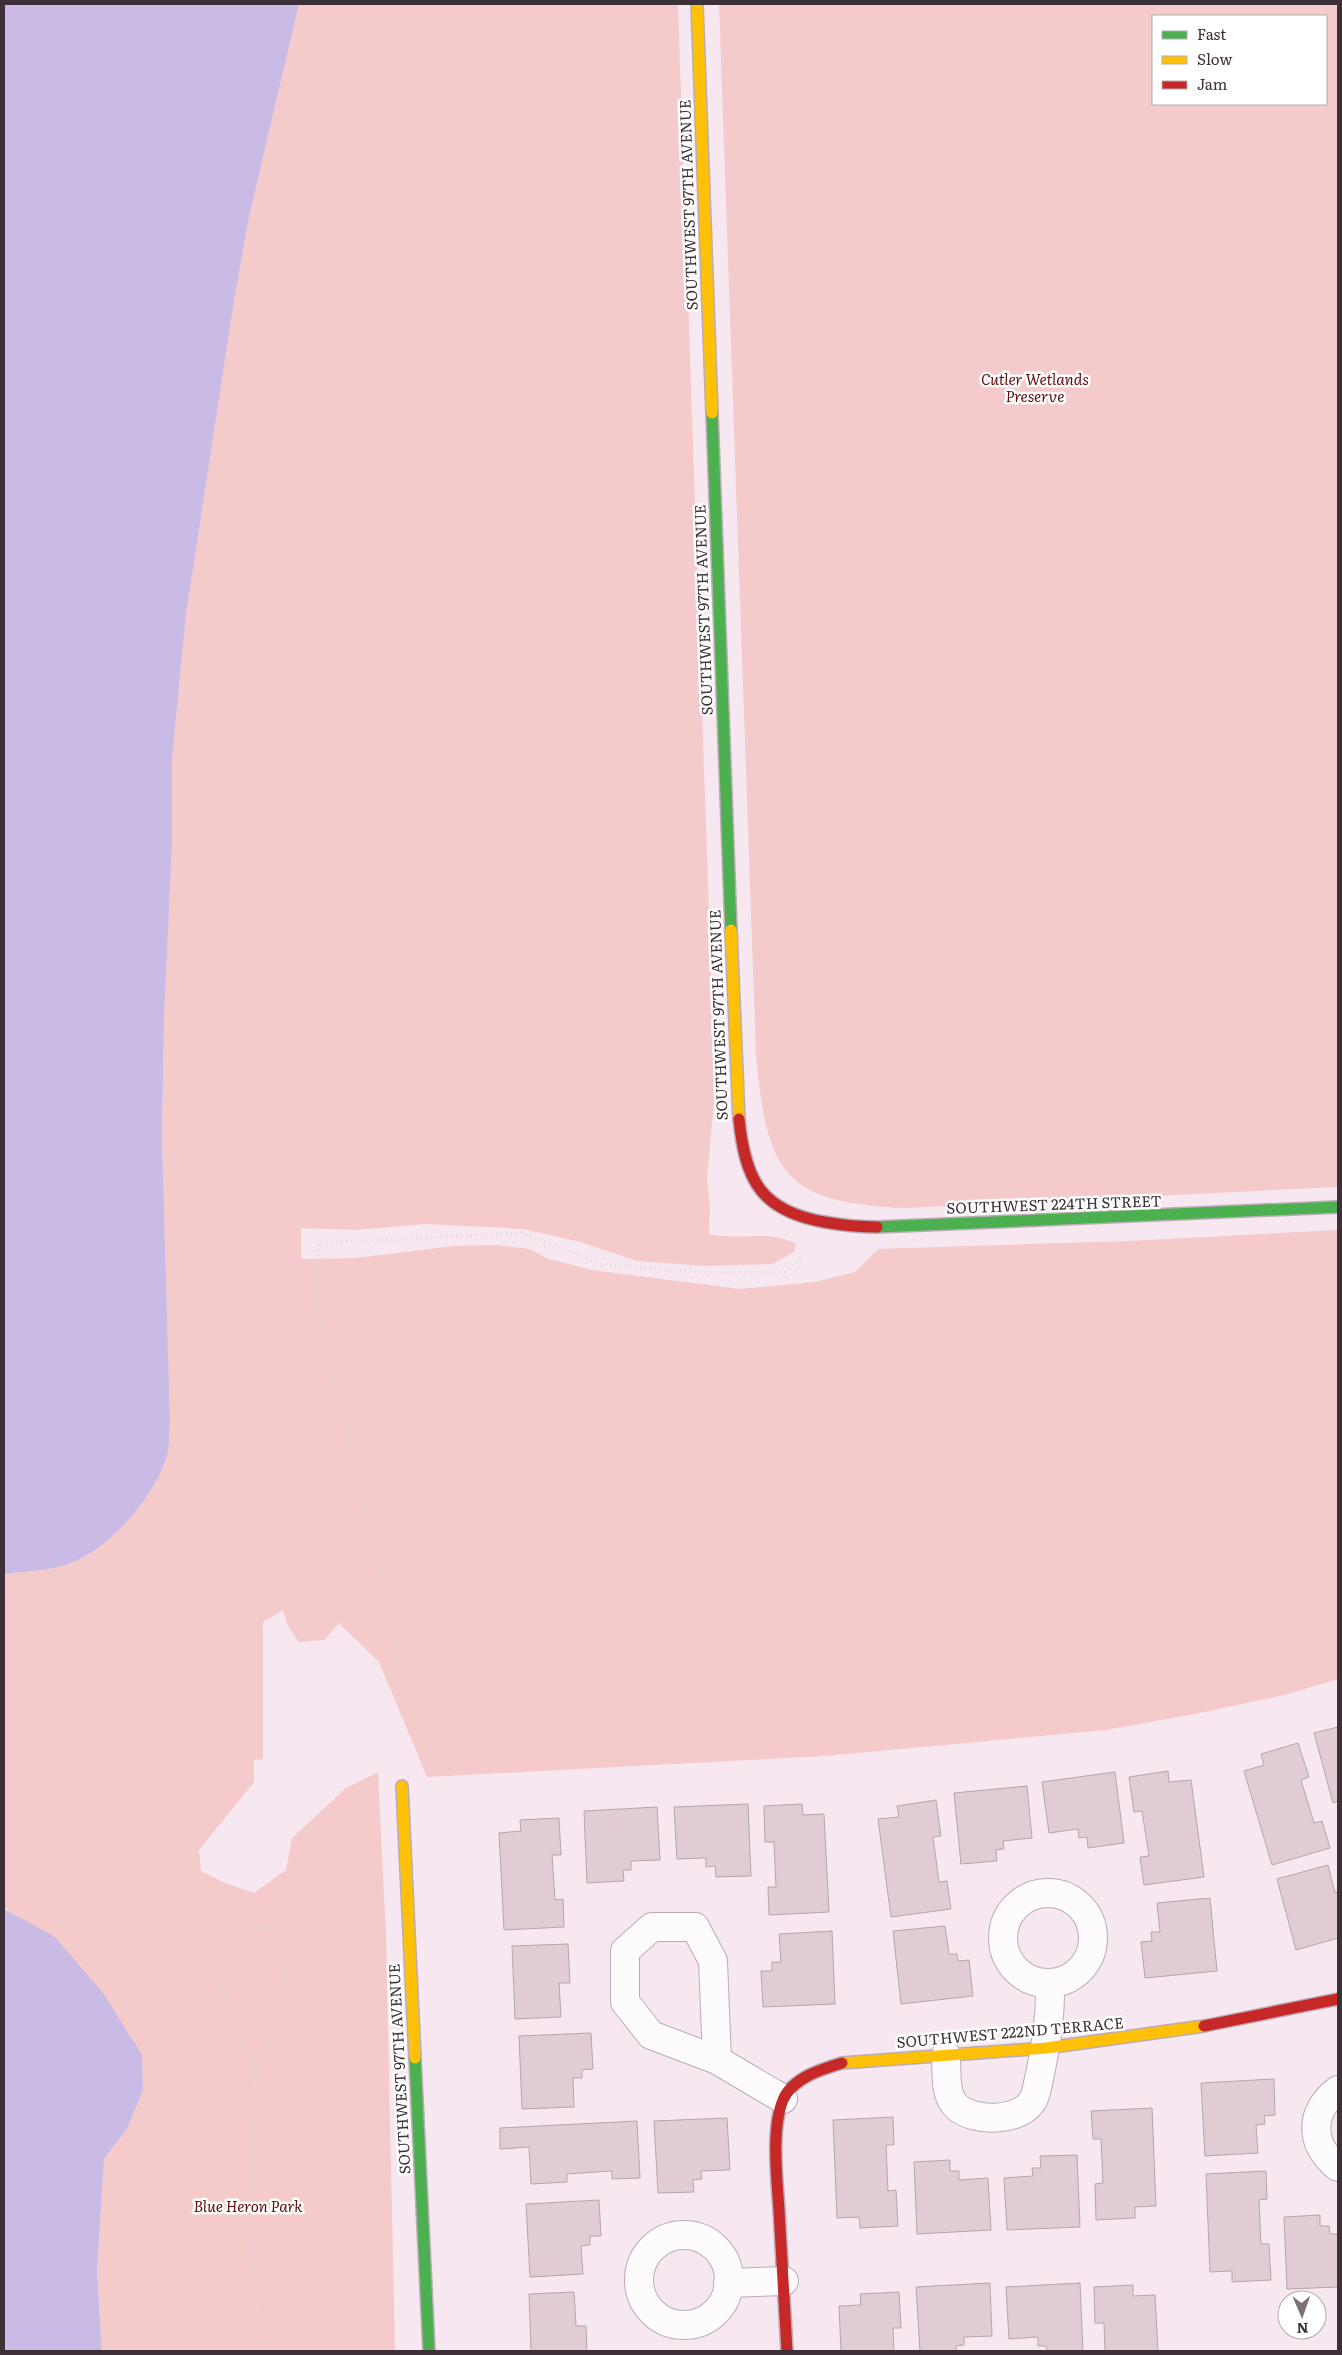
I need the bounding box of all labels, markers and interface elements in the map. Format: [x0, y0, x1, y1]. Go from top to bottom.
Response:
legend [1152, 15, 1327, 105]
text: Fast [1197, 22, 1226, 45]
text: Slow [1197, 47, 1232, 70]
text: Jam [1197, 72, 1228, 95]
street label: SOUTHWEST 97TH AVENUE [672, 99, 703, 311]
park label: Cutler Wetlands Preserve [981, 367, 1089, 407]
street label: SOUTHWEST 97TH AVENUE [687, 504, 718, 716]
street label: SOUTHWEST 97TH AVENUE [702, 909, 733, 1121]
street label: SOUTHWEST 224TH STREET [946, 1188, 1162, 1219]
street label: SOUTHWEST 97TH AVENUE [381, 1963, 416, 2175]
street label: SOUTHWEST 222ND TERRACE [895, 2010, 1124, 2053]
park label: Blue Heron Park [194, 2194, 303, 2217]
north arrow [1277, 2290, 1327, 2340]
text: N [1296, 2319, 1309, 2339]

